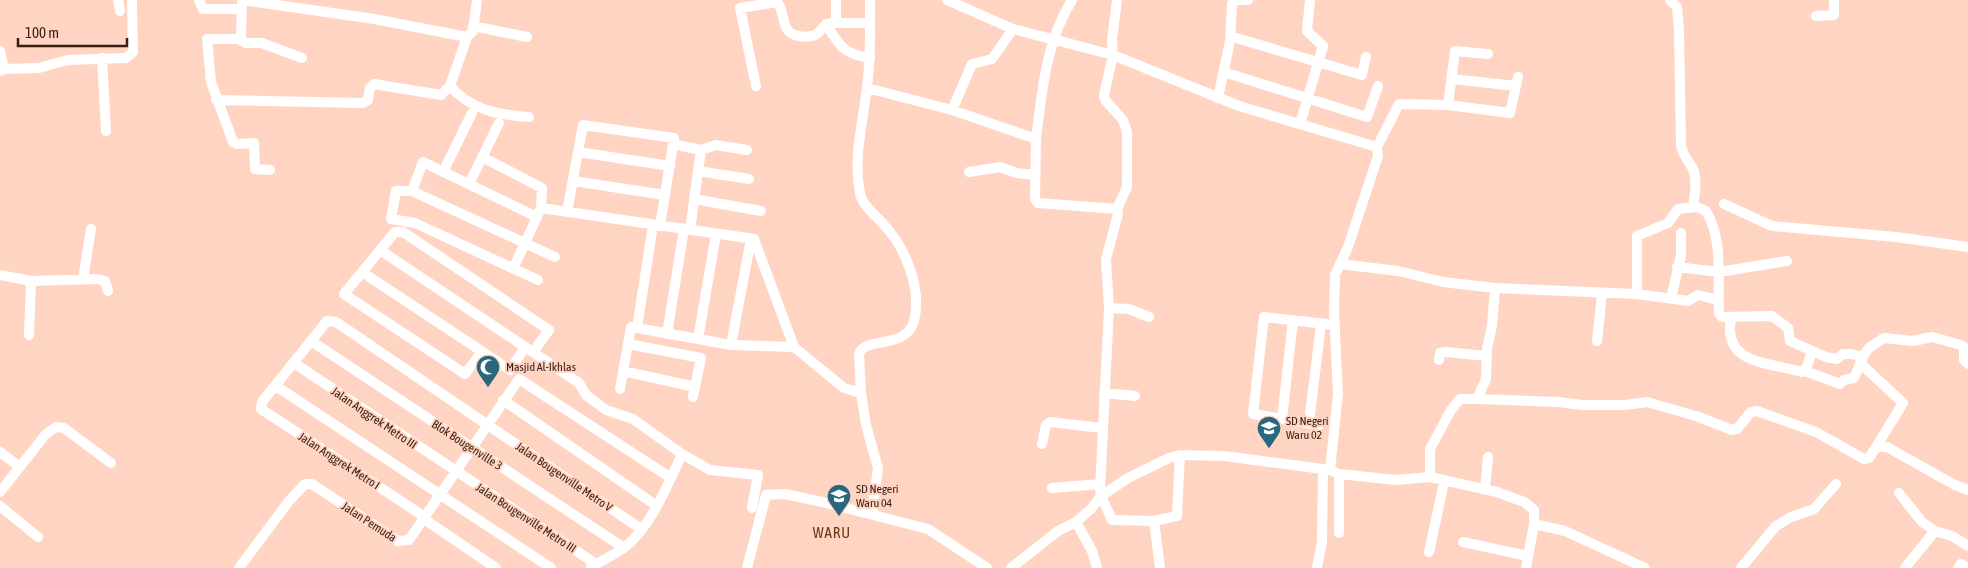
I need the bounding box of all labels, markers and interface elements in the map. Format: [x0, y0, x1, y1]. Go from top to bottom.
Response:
scale bar [18, 15, 126, 47]
text: 100 m [25, 24, 59, 41]
mosque icon: Masjid Al-Ikhlas [475, 354, 501, 388]
place label: Masjid Al-Ikhlas [506, 360, 576, 374]
street label: Jalan Anggrek Metro III [329, 384, 419, 452]
place label: SD Negeri Waru 02 [1286, 414, 1329, 442]
school or university icon: SD Negeri Waru 02 [1256, 415, 1282, 449]
street label: Blok Bougenville 3 [429, 417, 505, 473]
street label: Jalan Anggrek Metro I [296, 429, 382, 493]
street label: Jalan Bougenville Metro V [513, 439, 615, 515]
street label: Jalan Bougenville Metro III [473, 480, 579, 556]
place label: SD Negeri Waru 04 [856, 482, 899, 510]
school or university icon: SD Negeri Waru 04 [826, 483, 852, 517]
street label: Jalan Pemuda [339, 499, 399, 545]
district label: WARU [813, 524, 851, 541]

